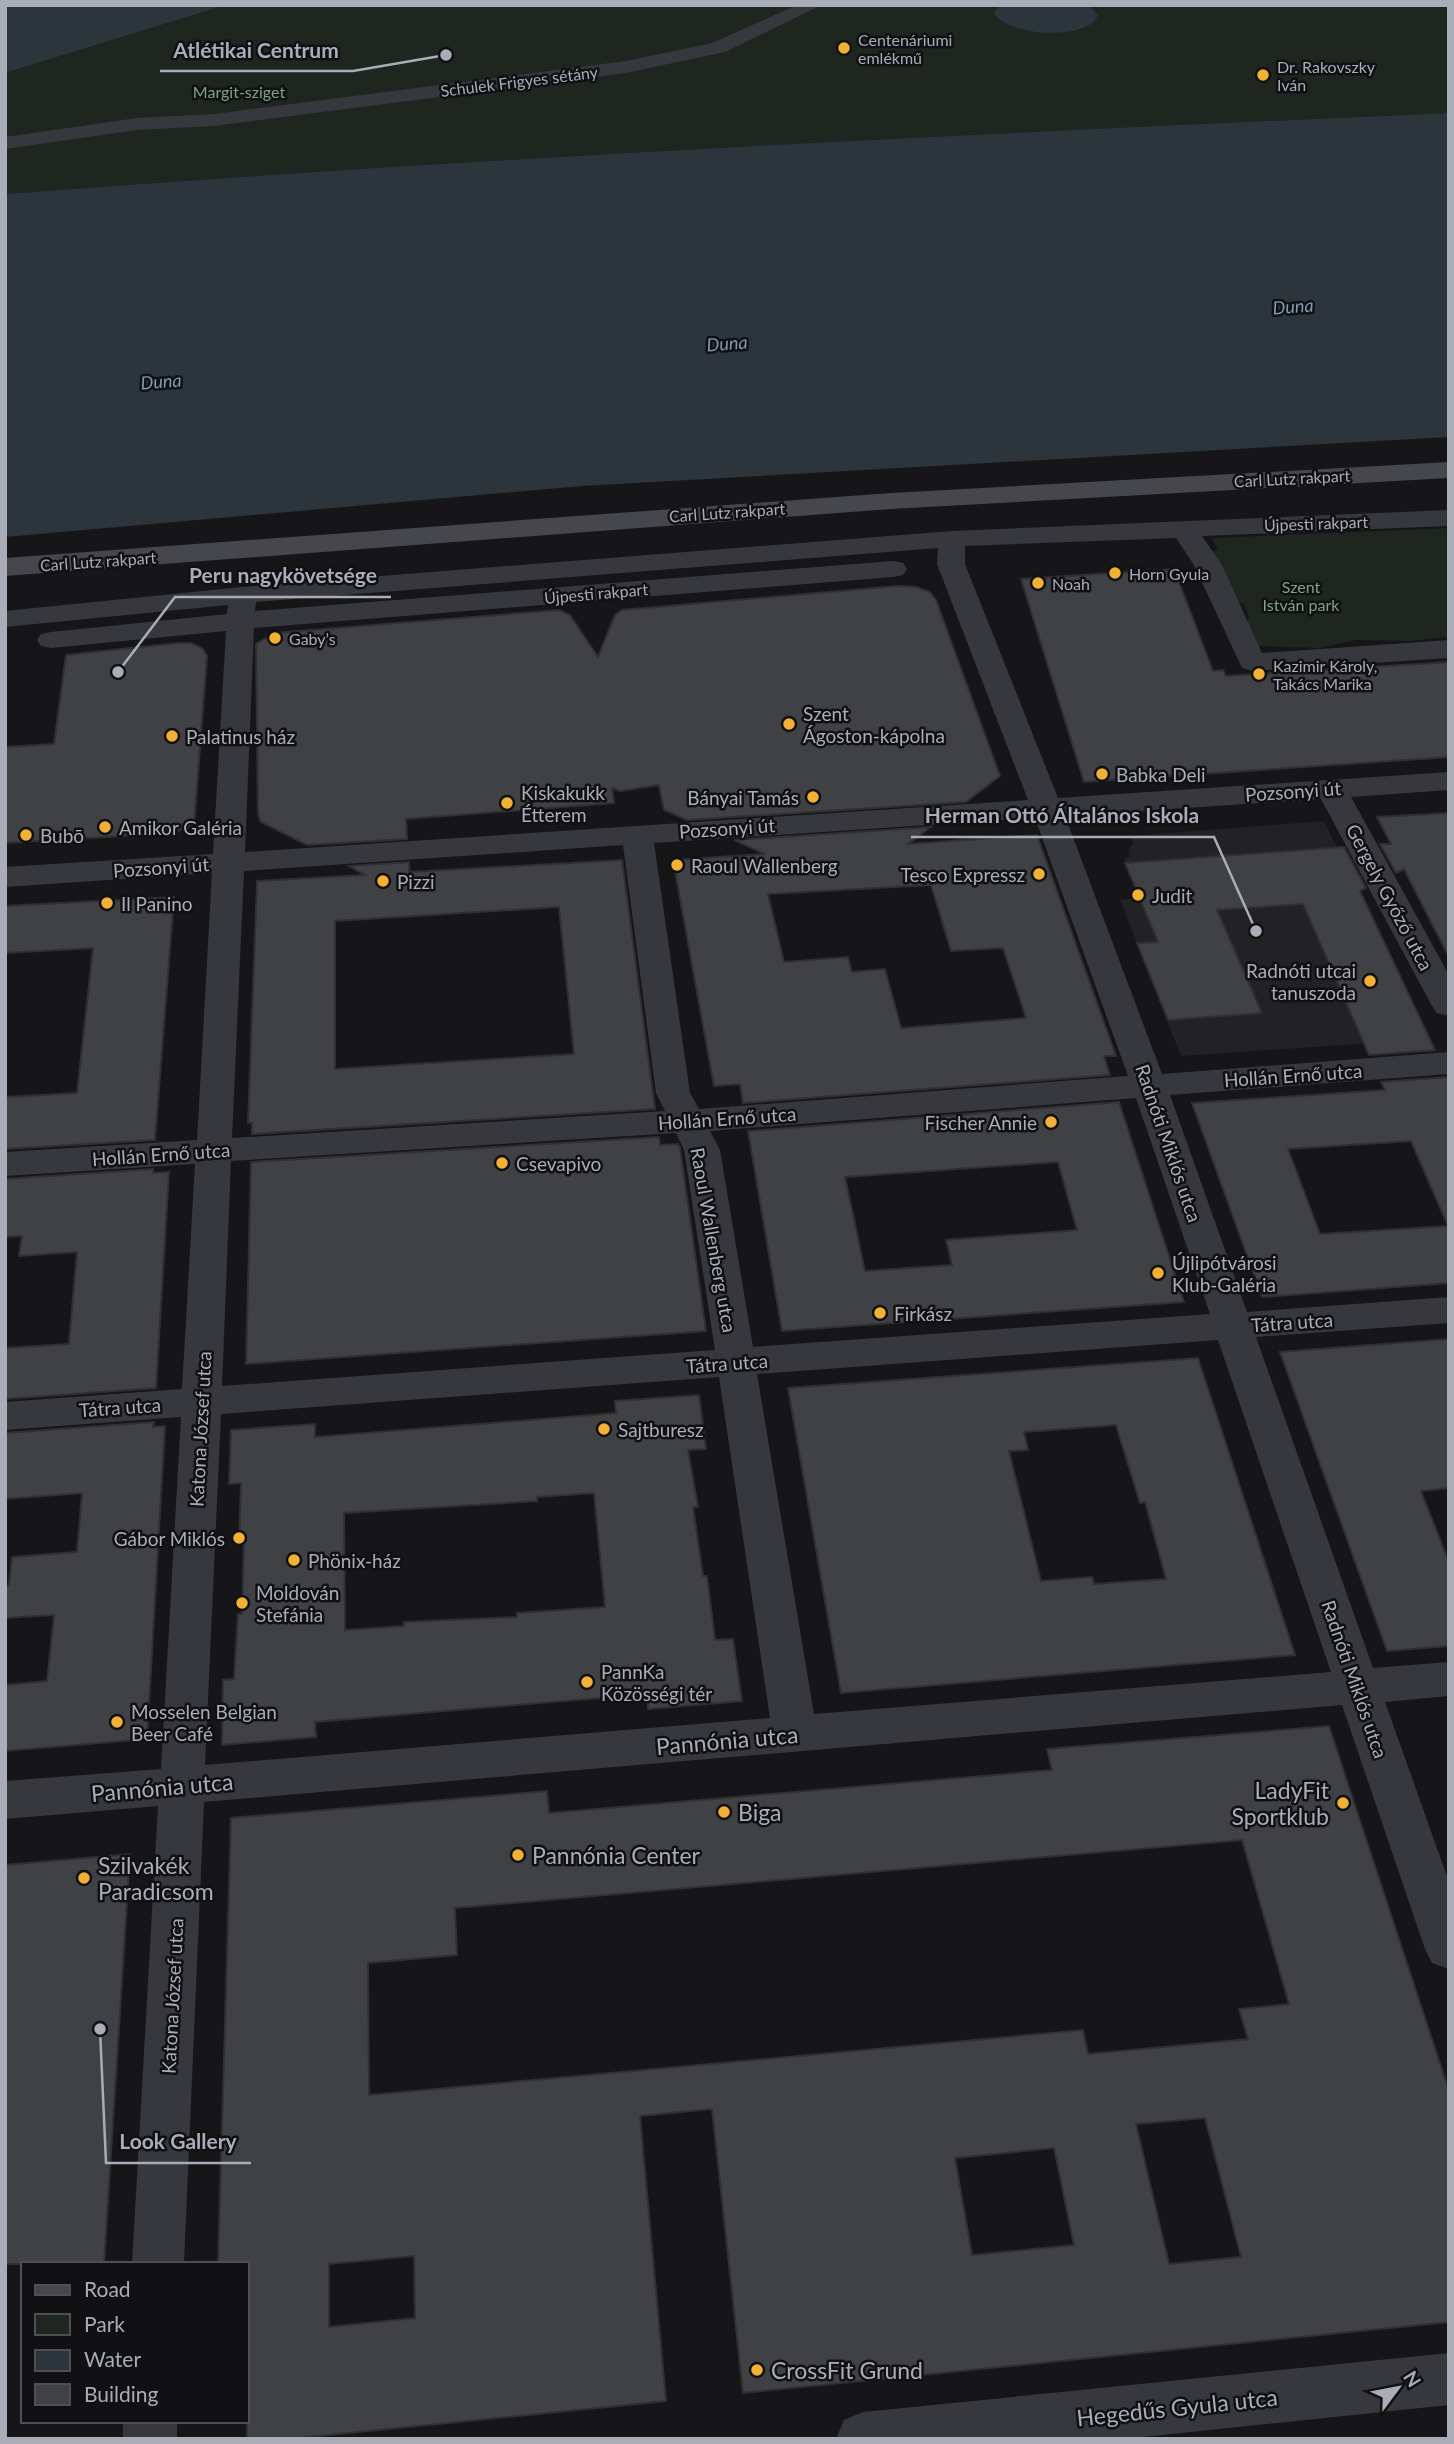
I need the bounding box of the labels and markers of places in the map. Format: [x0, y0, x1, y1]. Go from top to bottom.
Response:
callout: Atlétikai Centrum [160, 29, 353, 71]
place label: Centenáriumi emlékmű [858, 30, 952, 67]
marker: Centenáriumi emlékmű [836, 40, 852, 56]
place label: Dr. Rakovszky Iván [1277, 57, 1376, 94]
marker: Dr. Rakovszky Iván [1255, 67, 1271, 83]
callout: Peru nagykövetsége [175, 555, 391, 597]
place label: Horn Gyula [1129, 564, 1209, 583]
marker: Horn Gyula [1107, 565, 1123, 581]
place label: Noah [1052, 574, 1090, 593]
marker: Noah [1030, 575, 1046, 591]
place label: Gaby’s [289, 629, 336, 648]
marker: Gaby’s [267, 630, 283, 646]
place label: Kazimir Károly, Takács Marika [1273, 656, 1377, 693]
marker: Kazimir Károly, Takács Marika [1251, 666, 1267, 682]
place label: Szent Ágoston-kápolna [803, 702, 945, 747]
marker: Szent Ágoston-kápolna [781, 716, 797, 732]
place label: Palatinus ház [186, 725, 295, 748]
marker: Palatinus ház [164, 728, 180, 744]
place label: Babka Deli [1116, 763, 1206, 786]
marker: Babka Deli [1094, 766, 1110, 782]
place label: Kiskakukk Étterem [521, 781, 605, 826]
place label: Bányai Tamás [687, 786, 799, 809]
marker: Bányai Tamás [805, 789, 821, 805]
marker: Kiskakukk Étterem [499, 795, 515, 811]
callout: Herman Ottó Általános Iskola [911, 795, 1214, 837]
place label: Amikor Galéria [119, 816, 242, 839]
marker: Amikor Galéria [97, 819, 113, 835]
place label: Bubō [40, 824, 84, 847]
marker: Bubō [18, 827, 34, 843]
place label: Raoul Wallenberg [691, 854, 838, 877]
marker: Raoul Wallenberg [669, 857, 685, 873]
place label: Tesco Expressz [901, 863, 1025, 886]
marker: Tesco Expressz [1031, 866, 1047, 882]
place label: Pizzi [397, 870, 435, 893]
marker: Pizzi [375, 873, 391, 889]
place label: Judit [1152, 884, 1193, 907]
marker: Judit [1130, 887, 1146, 903]
place label: Il Panino [121, 892, 193, 915]
marker: Il Panino [99, 895, 115, 911]
place label: Radnóti utcai tanuszoda [1246, 959, 1356, 1004]
marker: Radnóti utcai tanuszoda [1362, 973, 1378, 989]
place label: Fischer Annie [924, 1111, 1037, 1134]
marker: Fischer Annie [1043, 1114, 1059, 1130]
place label: Csevapivo [516, 1152, 601, 1175]
marker: Csevapivo [494, 1155, 510, 1171]
place label: Újlipótvárosi Klub-Galéria [1172, 1251, 1277, 1296]
marker: Újlipótvárosi Klub-Galéria [1150, 1265, 1166, 1281]
place label: Firkász [894, 1302, 952, 1325]
marker: Firkász [872, 1305, 888, 1321]
place label: Sajtburesz [618, 1418, 704, 1441]
marker: Sajtburesz [596, 1421, 612, 1437]
place label: Gábor Miklós [114, 1527, 225, 1550]
marker: Gábor Miklós [231, 1530, 247, 1546]
place label: Phönix-ház [308, 1549, 401, 1572]
marker: Phönix-ház [286, 1552, 302, 1568]
place label: Moldován Stefánia [256, 1581, 339, 1626]
marker: Moldován Stefánia [234, 1595, 250, 1611]
place label: PannKa Közösségi tér [601, 1660, 712, 1705]
marker: PannKa Közösségi tér [579, 1674, 595, 1690]
place label: Mosselen Belgian Beer Café [131, 1700, 277, 1745]
marker: Mosselen Belgian Beer Café [109, 1714, 125, 1730]
place label: LadyFit Sportklub [1231, 1776, 1330, 1830]
marker: LadyFit Sportklub [1335, 1795, 1351, 1811]
place label: Biga [738, 1798, 782, 1826]
marker: Biga [716, 1804, 732, 1820]
place label: Pannónia Center [532, 1841, 701, 1869]
marker: Pannónia Center [510, 1847, 526, 1863]
place label: Szilvakék Paradicsom [98, 1851, 214, 1905]
marker: Szilvakék Paradicsom [76, 1870, 92, 1886]
callout: Look Gallery [106, 2121, 251, 2163]
place label: CrossFit Grund [771, 2356, 923, 2384]
marker: CrossFit Grund [749, 2362, 765, 2378]

